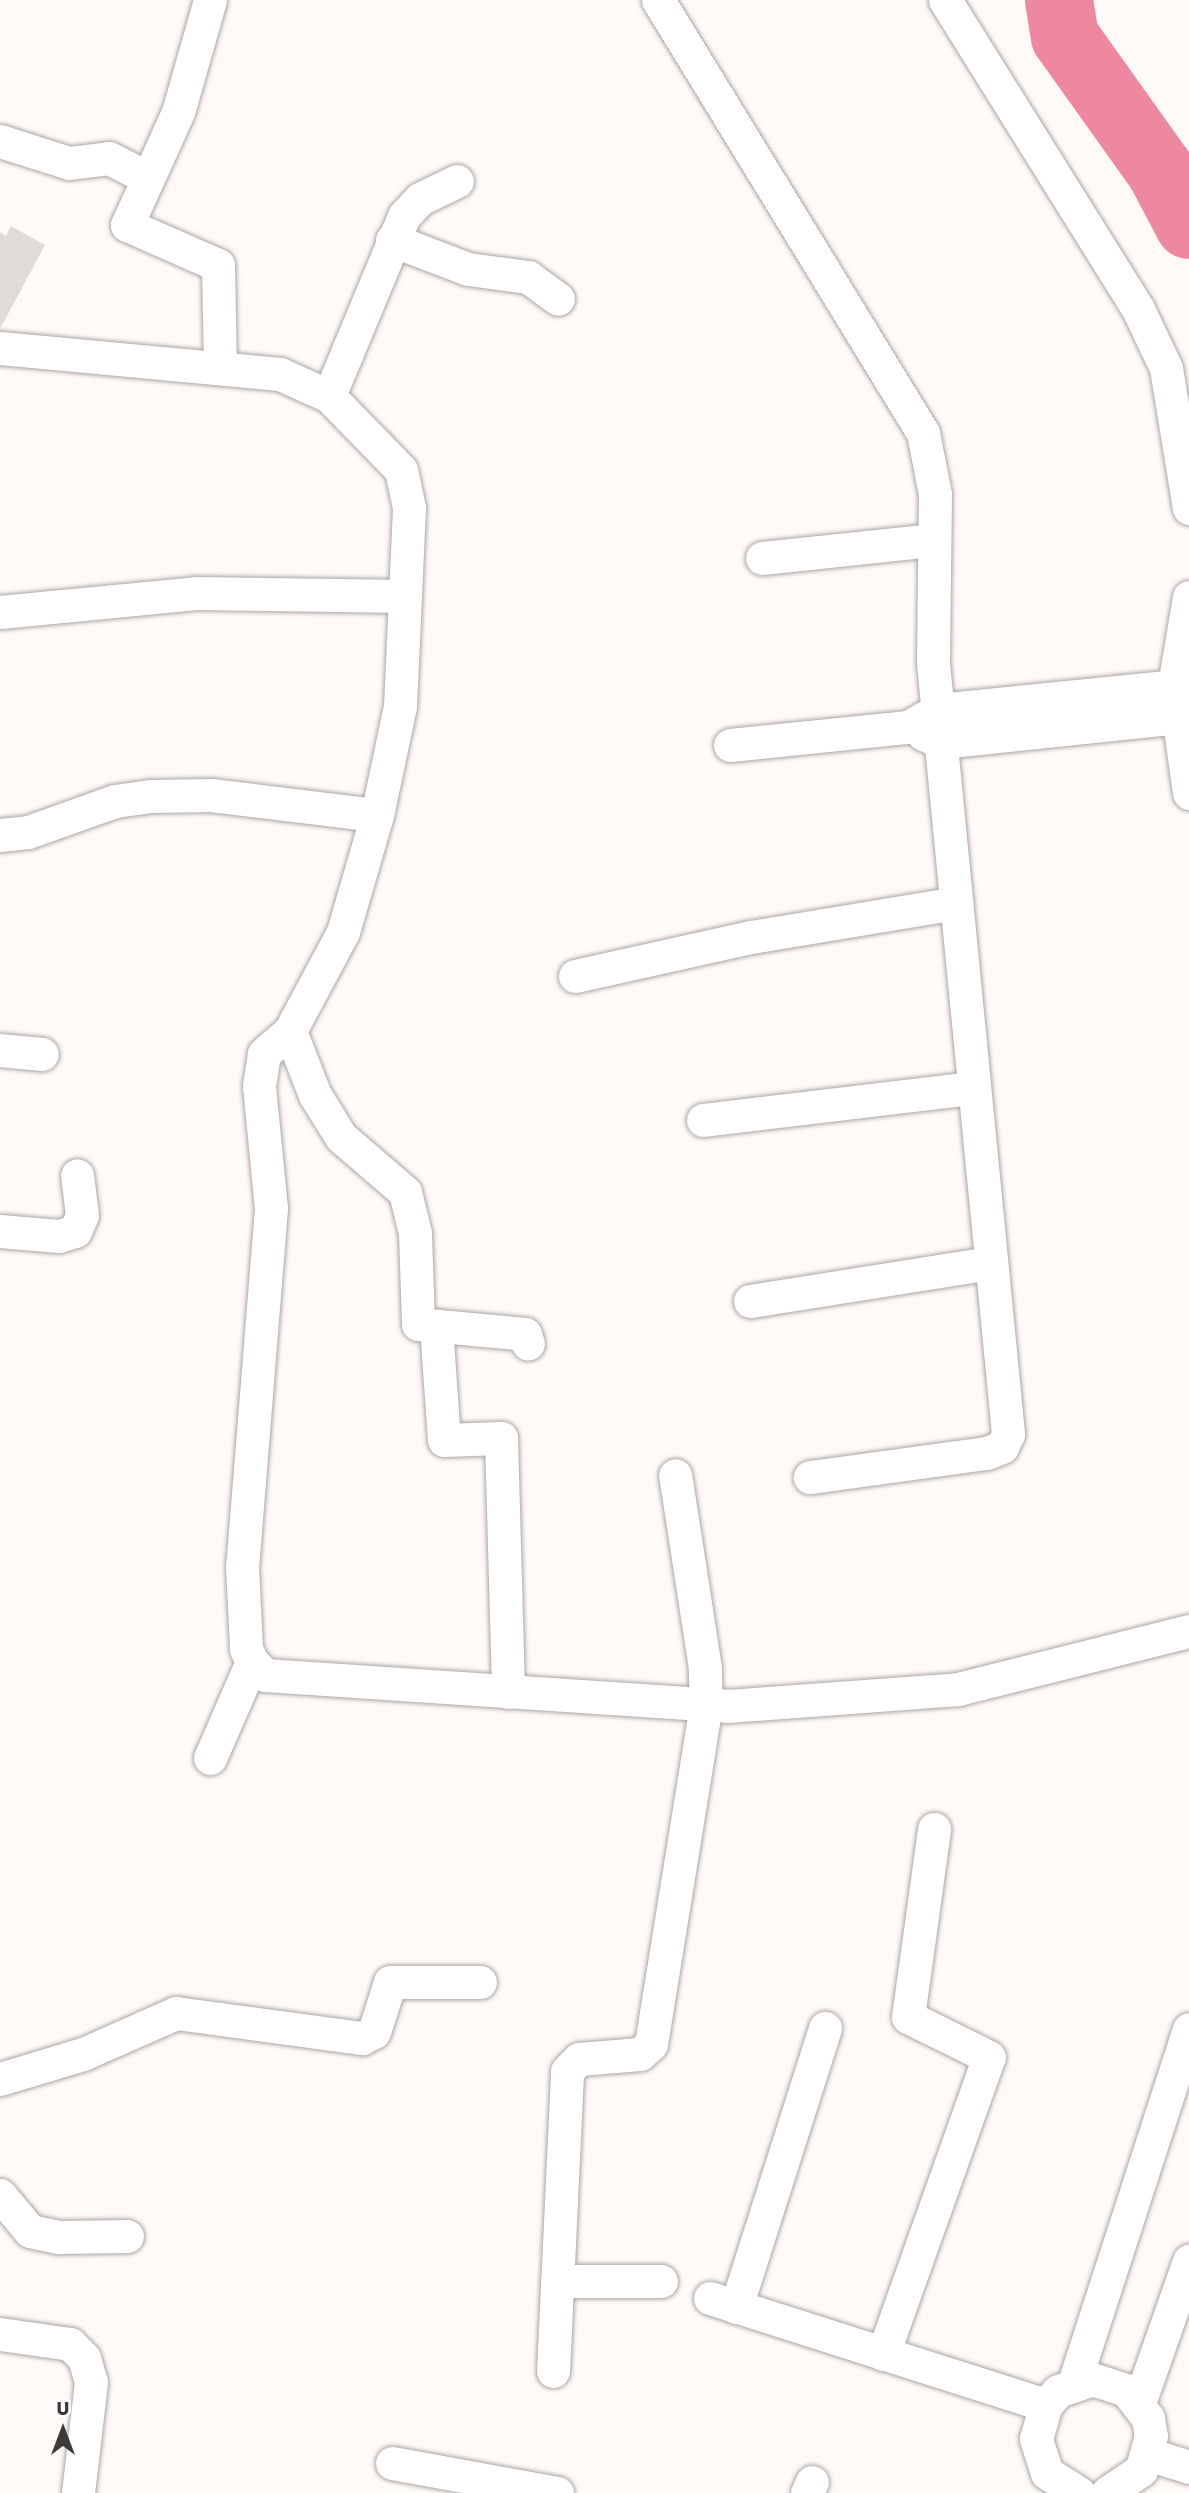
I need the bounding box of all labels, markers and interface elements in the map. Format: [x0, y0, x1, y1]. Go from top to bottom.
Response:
north arrow [28, 2395, 98, 2465]
text: U [56, 2395, 70, 2422]

